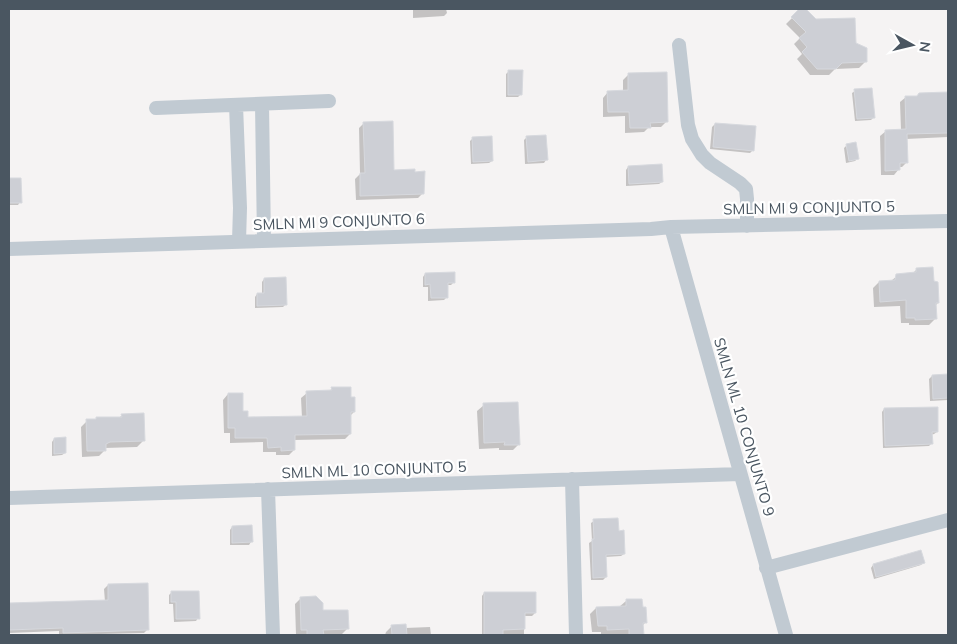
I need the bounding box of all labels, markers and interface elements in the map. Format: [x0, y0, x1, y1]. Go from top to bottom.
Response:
north arrow [887, 20, 937, 70]
text: N [915, 40, 935, 53]
street label: SMLN MI 9 CONJUNTO 5 [723, 197, 895, 218]
street label: SMLN MI 9 CONJUNTO 6 [253, 209, 425, 234]
street label: SMLN ML 10 CONJUNTO 9 [710, 335, 779, 518]
street label: SMLN ML 10 CONJUNTO 5 [281, 457, 467, 482]

